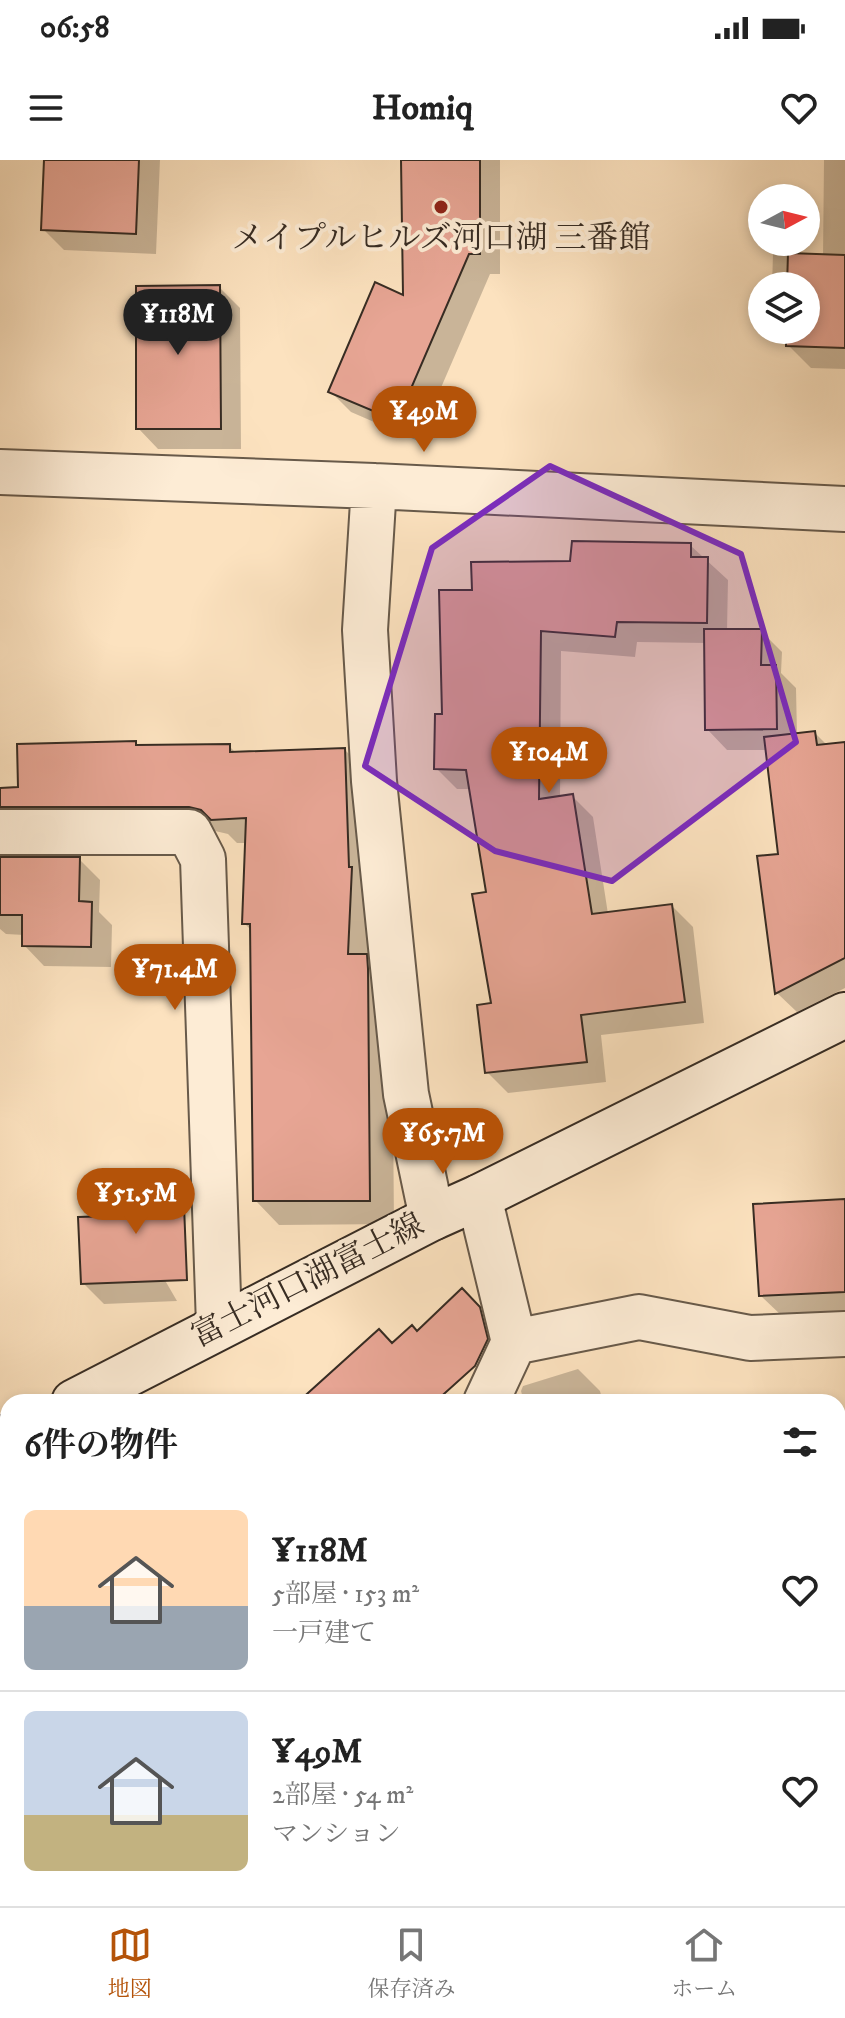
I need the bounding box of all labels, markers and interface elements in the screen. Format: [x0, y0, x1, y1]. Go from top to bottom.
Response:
text: 06:58 [40, 10, 109, 47]
icon: menu [24, 86, 68, 130]
text: Homiq [372, 86, 473, 131]
icon: heart [777, 86, 821, 130]
north arrow [748, 184, 820, 256]
map controls [748, 184, 820, 344]
marker: メイプルヒルズ河口湖 三番館 [432, 198, 450, 216]
place label: メイプルヒルズ河口湖 三番館 [231, 219, 651, 259]
button: layers [748, 272, 820, 344]
pin: ¥118M [122, 289, 234, 357]
text: ¥118M [141, 298, 215, 331]
pin: ¥49M [377, 386, 471, 454]
text: ¥49M [389, 395, 459, 428]
pin: ¥104M [493, 727, 605, 795]
text: ¥104M [509, 736, 589, 769]
pin: ¥71.4M [110, 944, 240, 1012]
text: ¥71.4M [132, 953, 218, 986]
pin: ¥65.7M [378, 1108, 508, 1176]
text: ¥65.7M [400, 1117, 486, 1150]
pin: ¥51.5M [71, 1168, 201, 1236]
text: ¥51.5M [95, 1177, 177, 1210]
street label: 富士河口湖富士線 [185, 1205, 431, 1357]
icon: filters [778, 1420, 822, 1464]
text: 6件の物件 [24, 1425, 178, 1467]
text: ¥118M [272, 1530, 368, 1572]
icon: home [88, 1542, 184, 1638]
icon: heart [778, 1568, 822, 1612]
text: 5部屋 · 153 m² [272, 1578, 419, 1611]
text: 一戸建て [272, 1617, 376, 1650]
text: ¥49M [272, 1731, 362, 1773]
icon: home [88, 1743, 184, 1839]
icon: heart [778, 1769, 822, 1813]
text: 2部屋 · 54 m² [272, 1779, 413, 1812]
text: マンション [272, 1818, 401, 1851]
tab: 地図 [108, 1923, 152, 2003]
tab: 保存済み [367, 1923, 455, 2003]
tab: ホーム [671, 1923, 737, 2003]

